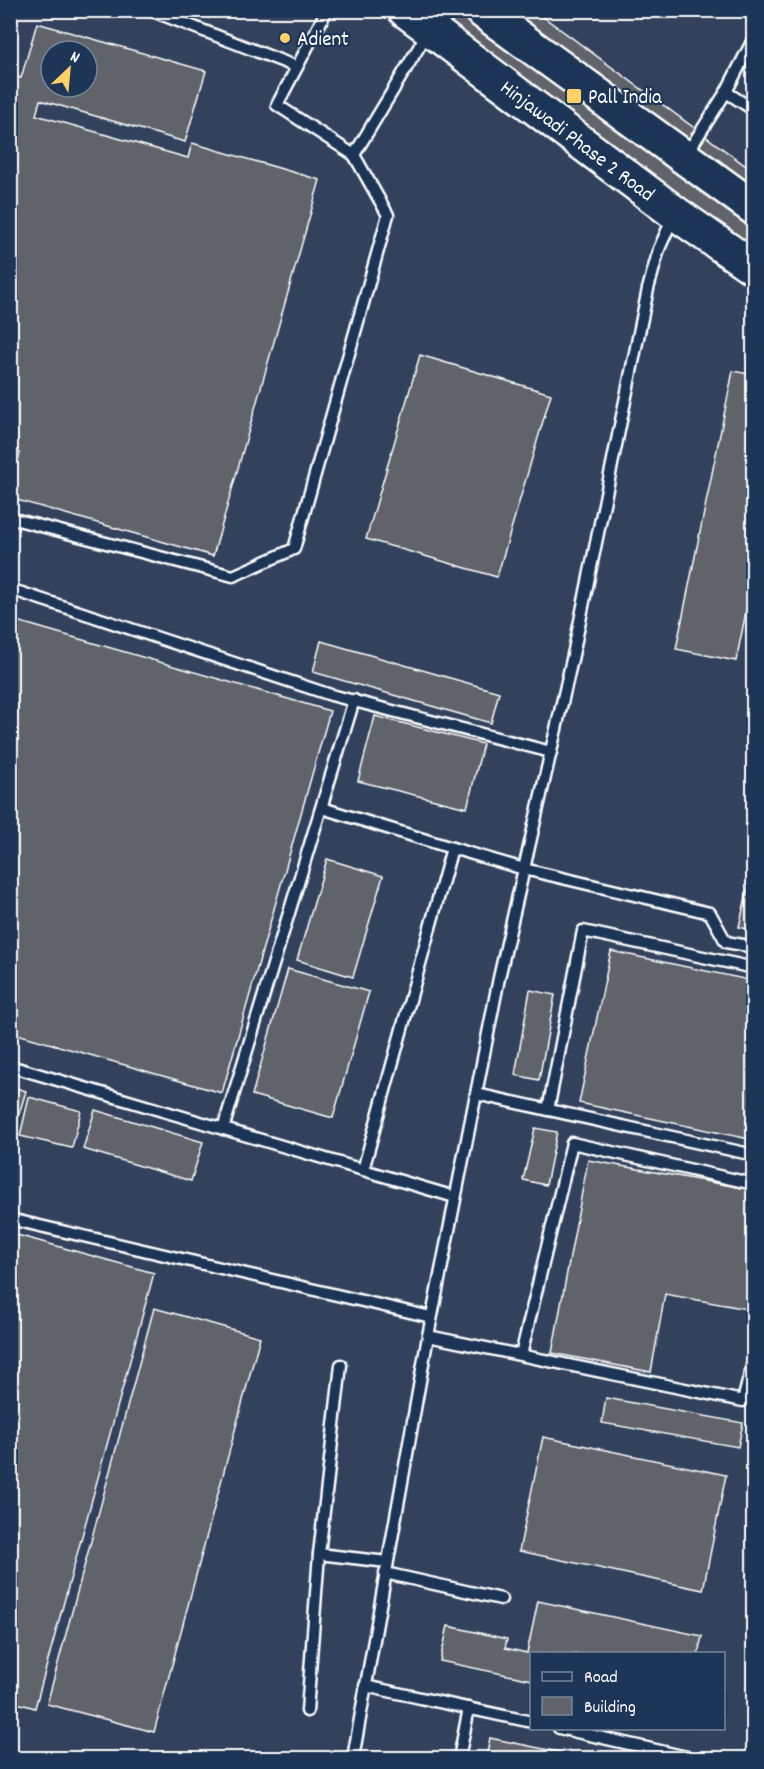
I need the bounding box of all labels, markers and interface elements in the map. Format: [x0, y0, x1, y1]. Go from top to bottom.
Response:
place label: Adient [297, 26, 349, 56]
marker: Adient [278, 31, 292, 45]
north arrow [39, 39, 99, 99]
text: N [66, 46, 83, 70]
street label: Hinjawadi Phase 2 Road [493, 74, 660, 211]
place label: Pall India [588, 84, 663, 114]
marker: Pall India [565, 87, 583, 105]
legend [530, 1652, 725, 1730]
text: Road [584, 1666, 618, 1691]
text: Building [584, 1696, 636, 1721]

